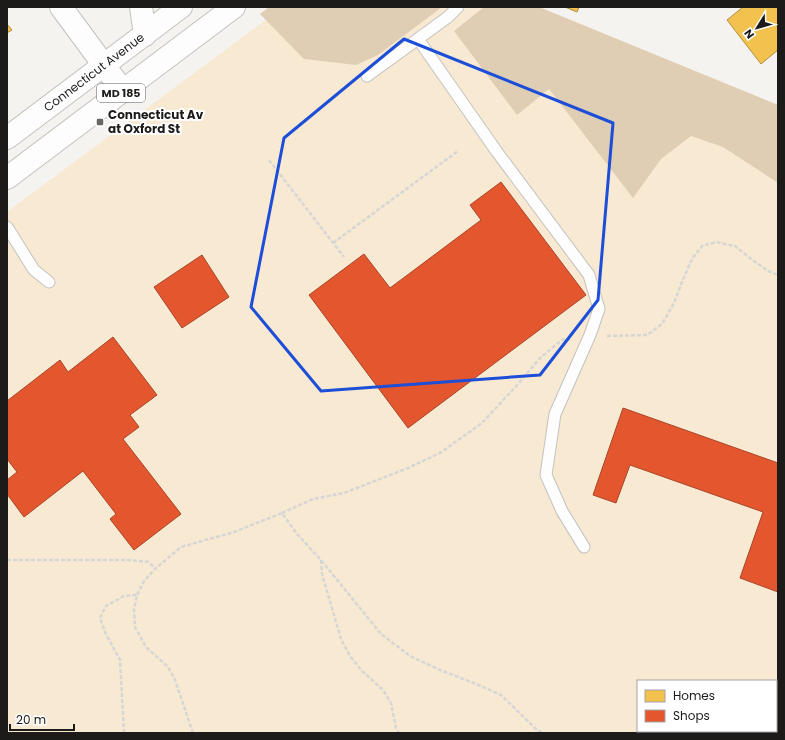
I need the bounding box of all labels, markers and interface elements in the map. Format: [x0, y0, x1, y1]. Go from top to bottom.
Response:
north arrow [737, 8, 777, 48]
text: N [740, 26, 758, 42]
street label: Connecticut Avenue [40, 29, 148, 116]
road number: MD 185 [97, 84, 145, 102]
place label: Connecticut Av at Oxford St [108, 106, 204, 137]
marker: Connecticut Av at Oxford St [95, 117, 105, 127]
legend [637, 680, 777, 732]
text: Homes [673, 687, 715, 704]
scale bar [10, 706, 74, 732]
text: Shops [673, 707, 710, 724]
text: 20 m [16, 711, 46, 728]

